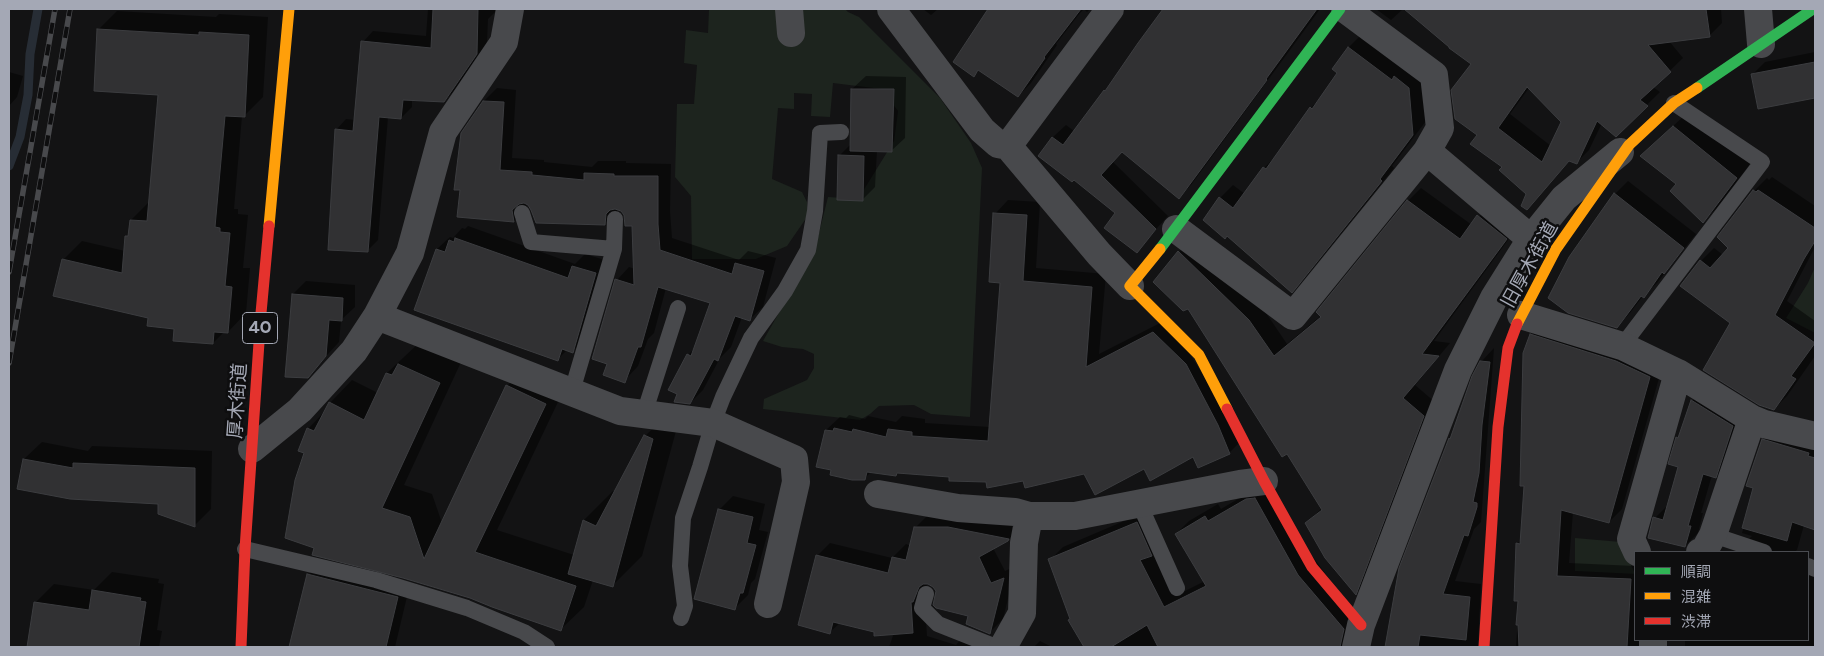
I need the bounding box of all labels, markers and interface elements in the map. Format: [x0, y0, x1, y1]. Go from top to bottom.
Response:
street label: 旧厚木街道 [1497, 218, 1563, 312]
road number: 40 [242, 312, 278, 343]
street label: 厚木街道 [224, 362, 252, 440]
legend [1634, 551, 1809, 641]
text: 順調 [1681, 563, 1711, 581]
text: 混雑 [1681, 588, 1711, 606]
text: 渋滞 [1681, 613, 1711, 631]

